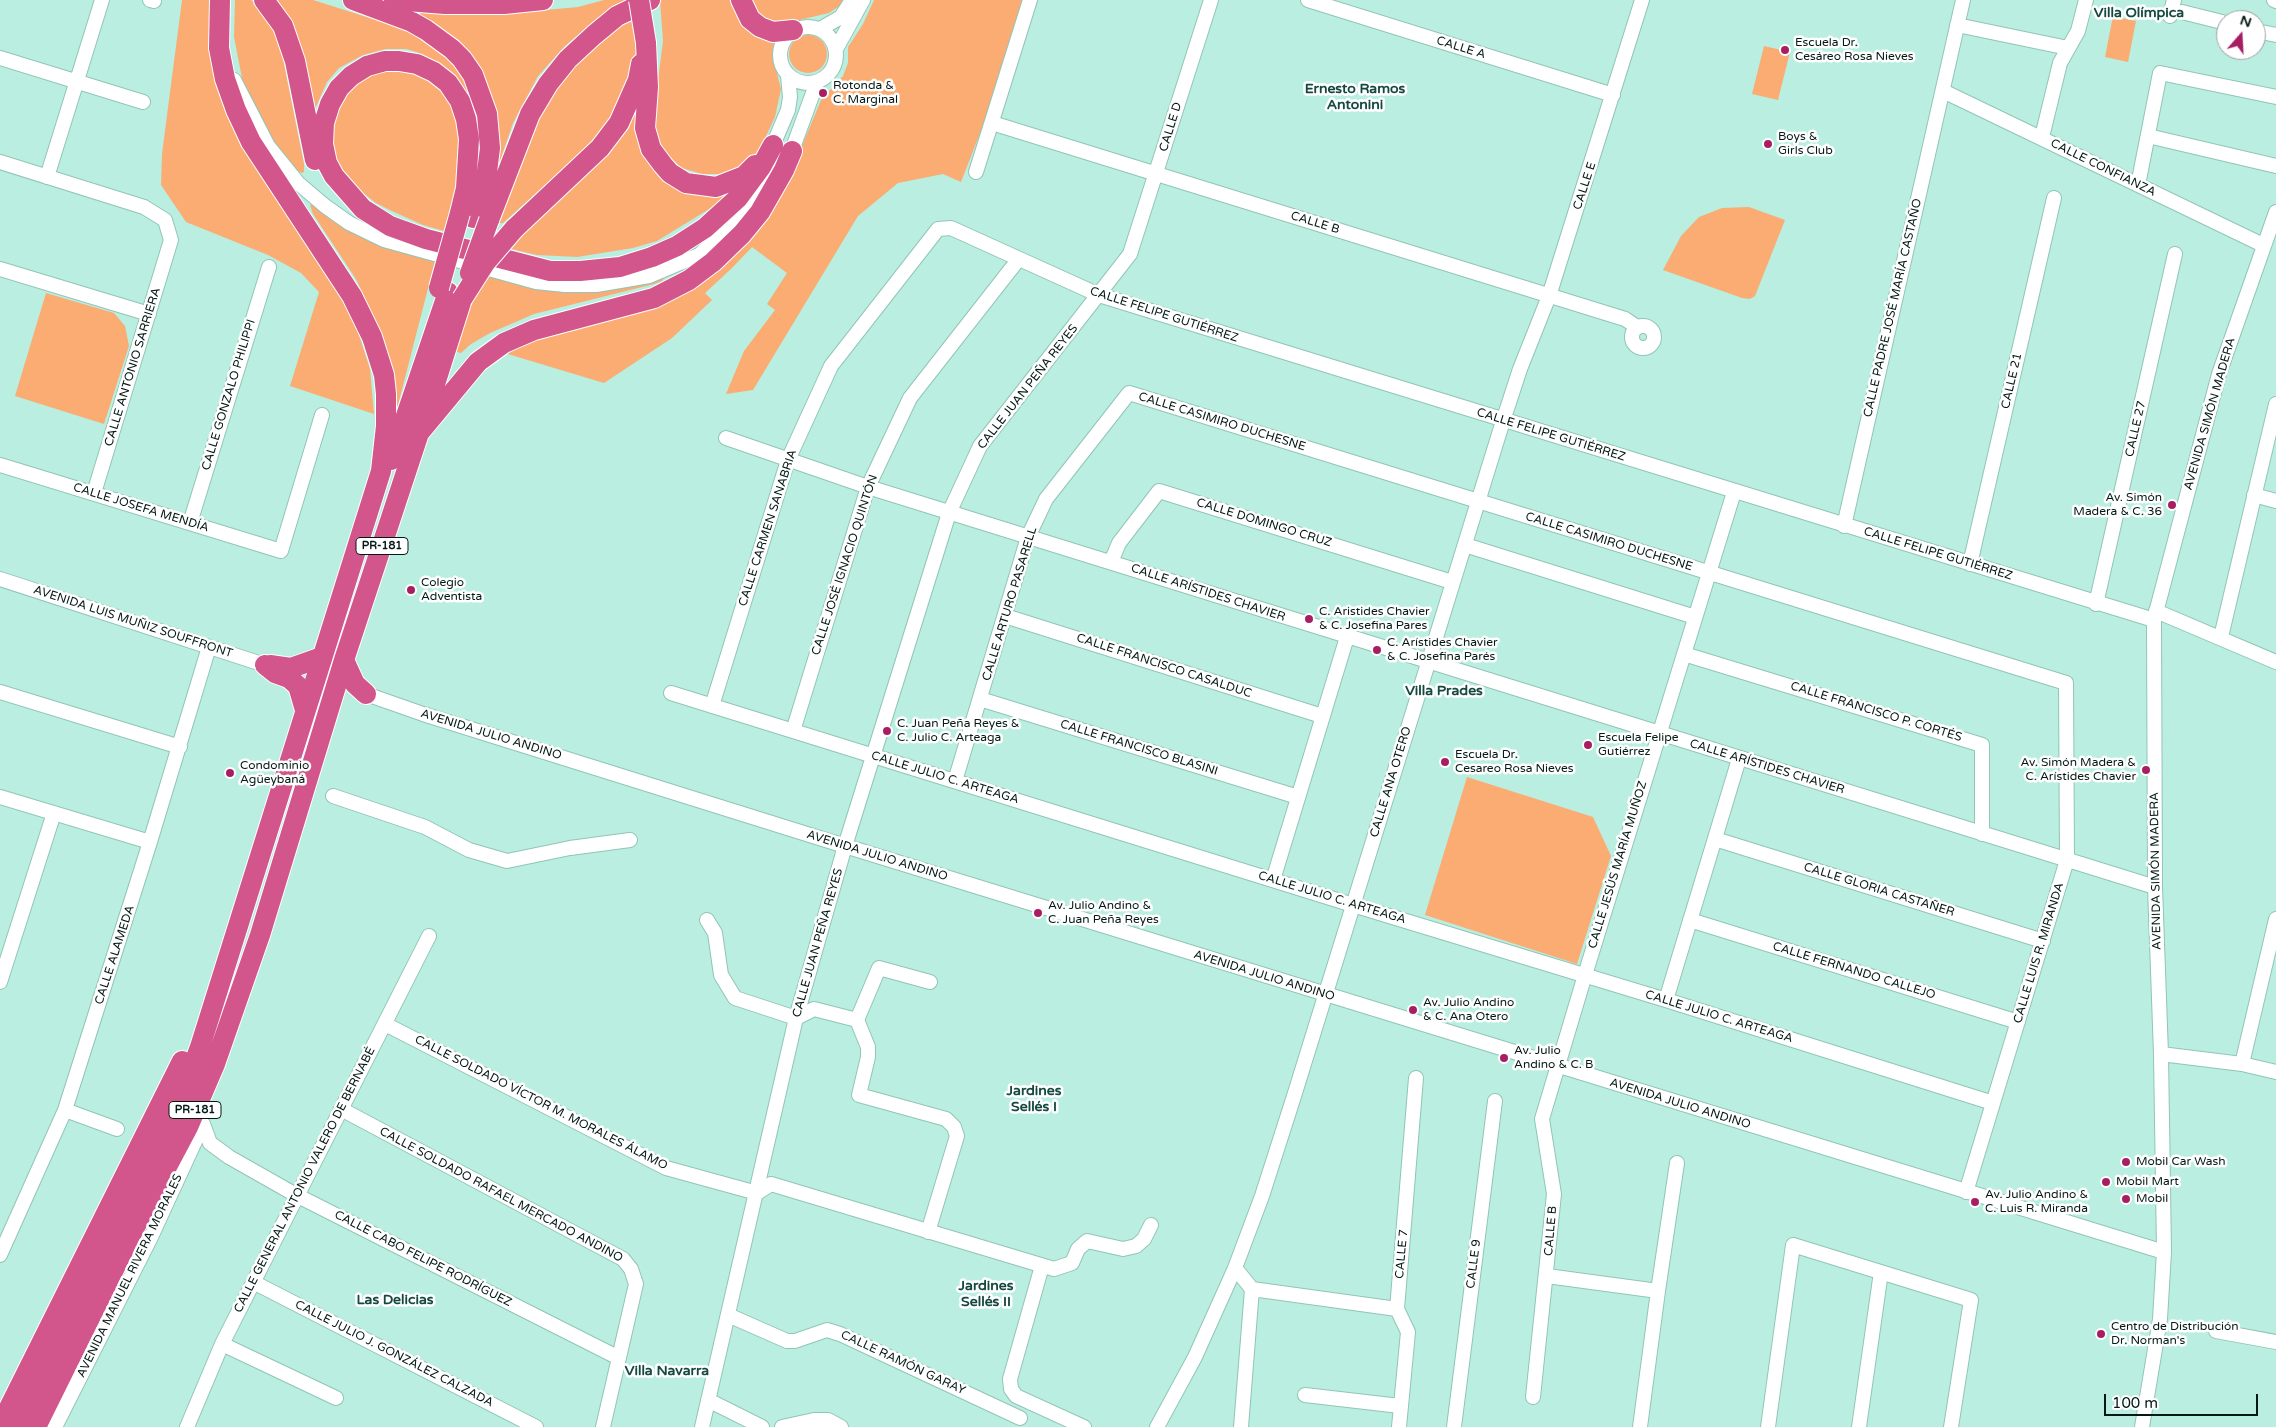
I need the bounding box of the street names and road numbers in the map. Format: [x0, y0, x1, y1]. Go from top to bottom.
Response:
street label: CALLE A [1435, 34, 1487, 62]
street label: CALLE D [1157, 101, 1185, 153]
street label: CALLE CONFIANZA [2048, 136, 2158, 200]
street label: CALLE E [1570, 160, 1600, 212]
street label: CALLE PADRE JOSÉ MARÍA CASTAÑO [1861, 197, 1925, 419]
street label: CALLE B [1289, 209, 1341, 237]
street label: CALLE FELIPE GUTIÉRREZ [1088, 284, 1240, 346]
street label: CALLE ANTONIO SARRIERA [102, 286, 164, 448]
street label: CALLE GONZALO PHILIPPI [199, 318, 259, 472]
street label: CALLE JUAN PEÑA REYES [975, 322, 1081, 452]
street label: AVENIDA SIMÓN MADERA [2181, 336, 2239, 492]
street label: CALLE 21 [1999, 352, 2025, 410]
street label: CALLE CASIMIRO DUCHESNE [1137, 390, 1307, 454]
street label: CALLE 27 [2123, 400, 2149, 458]
street label: CALLE FELIPE GUTIÉRREZ [1475, 405, 1627, 465]
street label: CALLE CARMEN SANABRIA [736, 448, 800, 608]
street label: CALLE JOSÉ IGNACIO QUINTÓN [809, 473, 881, 657]
street label: CALLE JOSEFA MENDÍA [71, 480, 211, 536]
street label: CALLE DOMINGO CRUZ [1195, 496, 1333, 550]
street label: CALLE CASIMIRO DUCHESNE [1524, 510, 1694, 574]
street label: CALLE FELIPE GUTIÉRREZ [1862, 524, 2014, 584]
street label: CALLE ARTURO PASARELL [980, 525, 1040, 683]
road number: PR-181 [356, 538, 408, 554]
street label: CALLE ARÍSTIDES CHAVIER [1129, 561, 1287, 625]
street label: AVENIDA LUIS MUÑIZ SOUFFRONT [32, 583, 234, 661]
street label: CALLE FRANCISCO CASALDUC [1075, 631, 1253, 701]
street label: CALLE FRANCISCO P. CORTÉS [1789, 679, 1963, 745]
street label: AVENIDA JULIO ANDINO [419, 707, 563, 763]
street label: CALLE FRANCISCO BLASINI [1058, 717, 1220, 779]
street label: CALLE ANA OTERO [1367, 725, 1415, 839]
street label: CALLE ARÍSTIDES CHAVIER [1688, 737, 1846, 797]
street label: CALLE JULIO C. ARTEAGA [869, 749, 1021, 807]
street label: CALLE JESÚS MARÍA MUÑOZ [1586, 779, 1650, 951]
street label: AVENIDA SIMÓN MADERA [2147, 792, 2165, 950]
street label: AVENIDA JULIO ANDINO [805, 828, 949, 884]
street label: CALLE GLORIA CASTAÑER [1802, 860, 1956, 920]
street label: CALLE JUAN PEÑA REYES [790, 867, 846, 1019]
street label: CALLE JULIO C. ARTEAGA [1256, 869, 1408, 927]
street label: CALLE LUIS R. MIRANDA [2011, 881, 2067, 1025]
street label: CALLE ALAMEDA [92, 904, 138, 1006]
street label: CALLE FERNANDO CALLEJO [1771, 939, 1937, 1003]
street label: AVENIDA JULIO ANDINO [1192, 948, 1336, 1004]
street label: CALLE JULIO C. ARTEAGA [1643, 988, 1795, 1046]
street label: CALLE SOLDADO VÍCTOR M. MORALES ÁLAMO [412, 1033, 670, 1173]
street label: CALLE GENERAL ANTONIO VALERO DE BERNABÉ [231, 1045, 379, 1315]
street label: AVENIDA JULIO ANDINO [1608, 1076, 1752, 1132]
road number: PR-181 [169, 1102, 221, 1118]
street label: CALLE SOLDADO RAFAEL MERCADO ANDINO [377, 1124, 625, 1266]
street label: AVENIDA MANUEL RIVERA MORALES [74, 1172, 186, 1380]
street label: CALLE B [1542, 1205, 1560, 1257]
street label: CALLE CABO FELIPE RODRÍGUEZ [332, 1208, 514, 1310]
street label: CALLE 7 [1393, 1229, 1411, 1279]
street label: CALLE 9 [1464, 1239, 1484, 1289]
street label: CALLE JULIO J. GONZÁLEZ CALZADA [292, 1298, 496, 1410]
street label: CALLE RAMÓN GARAY [838, 1328, 968, 1398]

